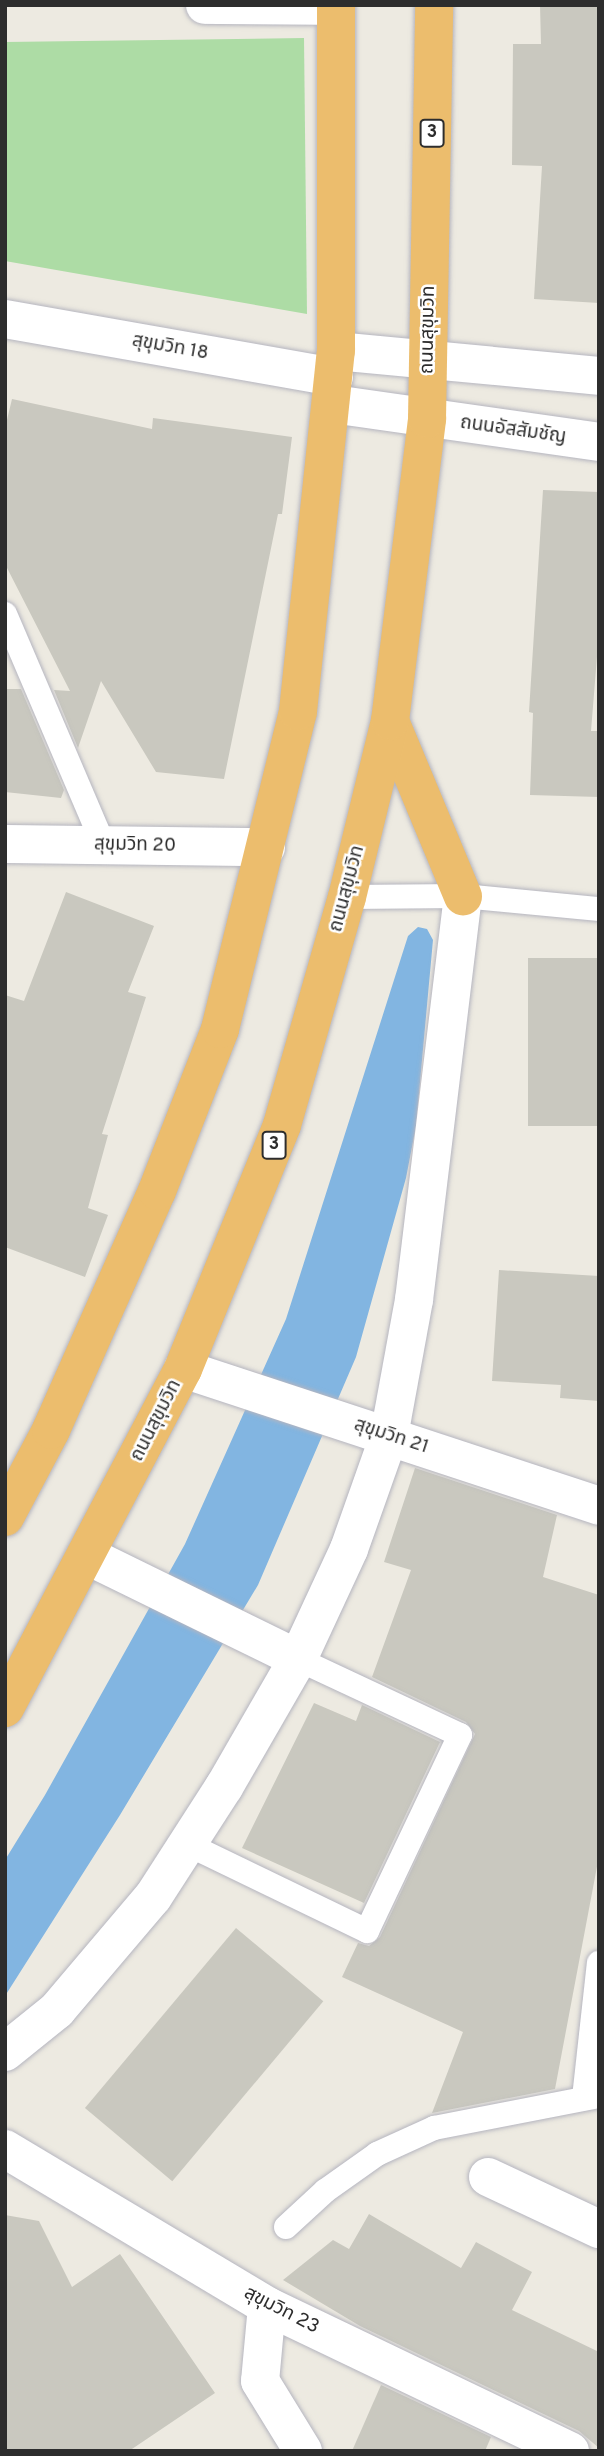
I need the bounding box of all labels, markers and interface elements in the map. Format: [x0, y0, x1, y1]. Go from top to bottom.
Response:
road number: 3 [418, 118, 446, 148]
street label: ถนนสุขุมวิท [417, 286, 441, 374]
street label: สุขุมวิท 18 [130, 330, 210, 366]
street label: ถนนอัสสัมชัญ [459, 412, 567, 450]
street label: สุขุมวิท 20 [94, 834, 176, 858]
street label: ถนนสุขุมวิท [326, 843, 370, 935]
road number: 3 [260, 1130, 288, 1160]
street label: ถนนสุขุมวิท [127, 1376, 187, 1466]
street label: สุขุมวิท 21 [351, 1414, 431, 1460]
street label: สุขุมวิท 23 [240, 2282, 322, 2340]

